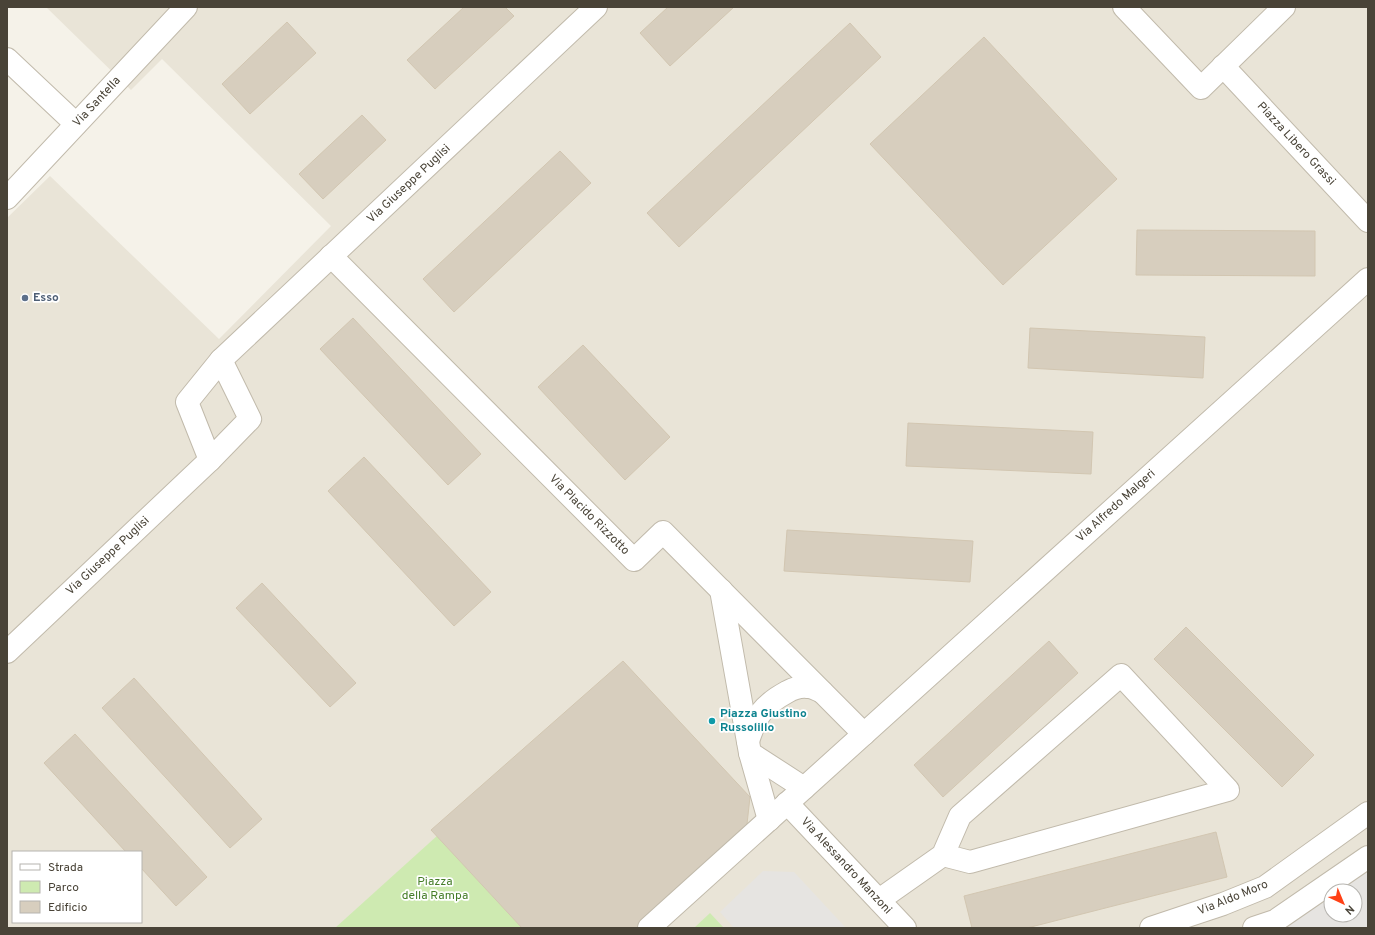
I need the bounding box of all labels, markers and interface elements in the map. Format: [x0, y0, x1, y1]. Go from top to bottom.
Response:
street label: Via Santella [69, 73, 125, 131]
street label: Piazza Libero Grassi [1253, 99, 1339, 189]
street label: Via Giuseppe Puglisi [364, 141, 454, 227]
place label: Esso [33, 290, 59, 306]
marker: Esso [20, 293, 30, 303]
street label: Via Alfredo Malgeri [1073, 466, 1159, 546]
street label: Via Placido Rizzotto [545, 471, 633, 559]
street label: Via Giuseppe Puglisi [63, 513, 153, 599]
place label: Piazza Giustino Russolillo [720, 706, 807, 736]
marker: Piazza Giustino Russolillo [707, 716, 717, 726]
street label: Via Alessandro Manzoni [797, 814, 895, 918]
legend [12, 851, 142, 923]
text: Strada [48, 860, 83, 876]
park label: Piazza della Rampa [402, 874, 468, 904]
street label: Via Aldo Moro [1195, 877, 1271, 919]
text: Parco [48, 880, 79, 896]
north arrow [1323, 883, 1363, 923]
text: Edificio [48, 900, 88, 916]
text: N [1342, 902, 1357, 917]

